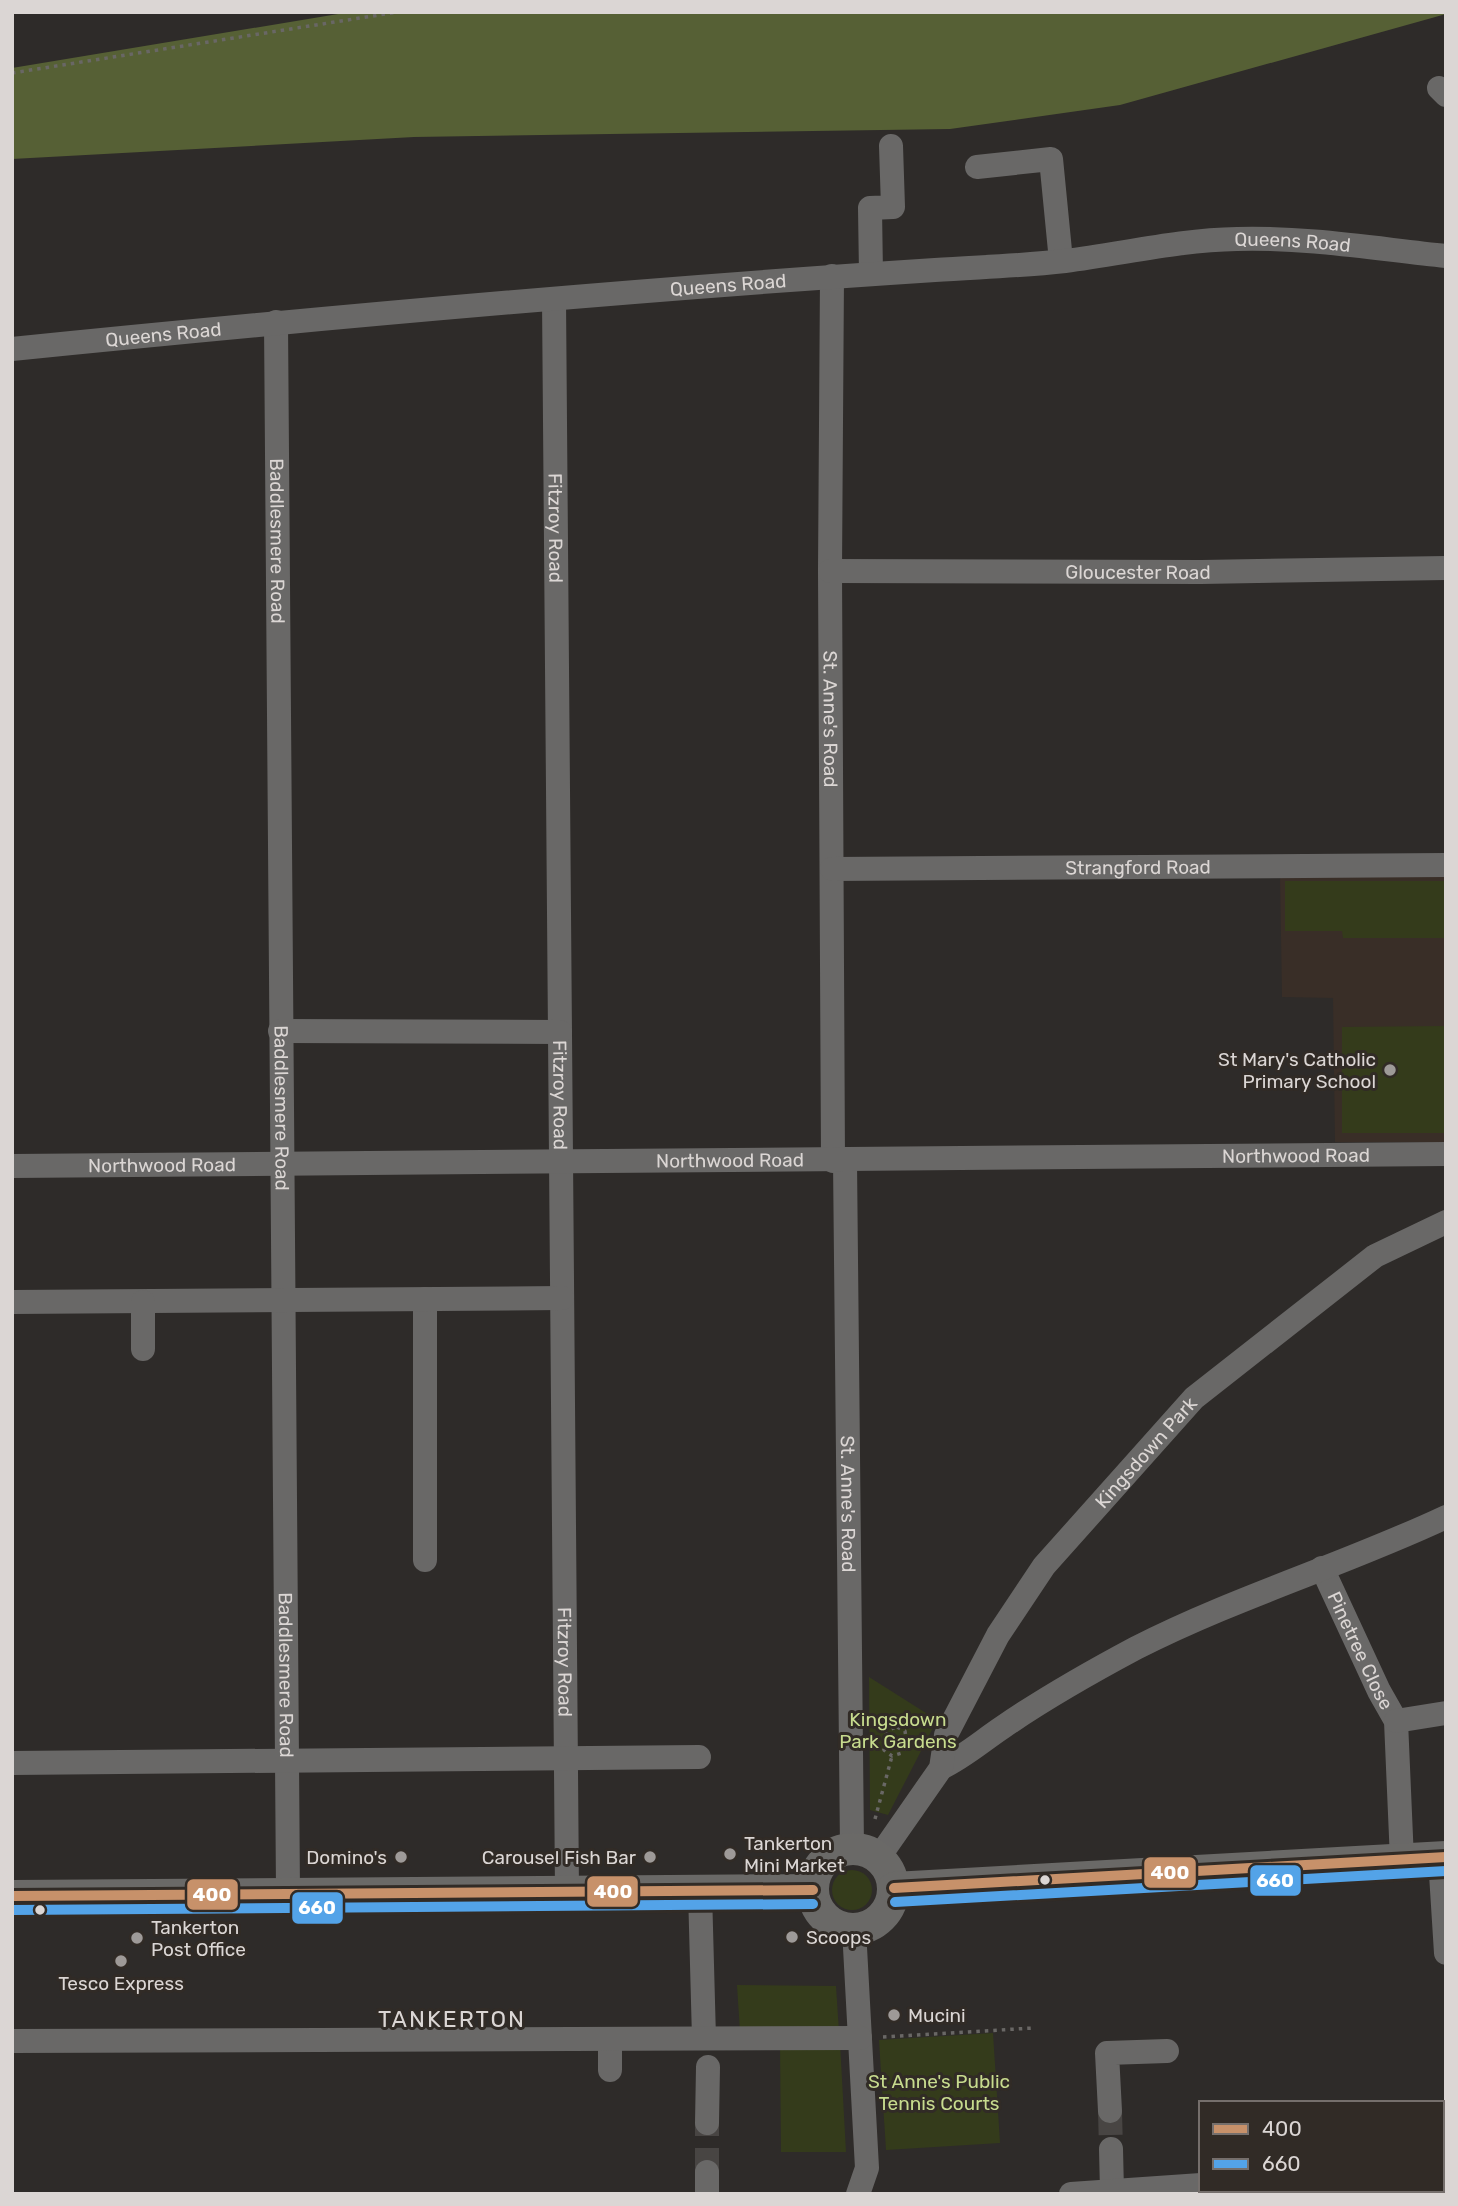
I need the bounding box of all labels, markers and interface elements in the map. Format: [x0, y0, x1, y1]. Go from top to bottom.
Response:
street label: Queens Road [1234, 228, 1352, 257]
street label: Queens Road [669, 269, 787, 301]
street label: Queens Road [104, 317, 222, 352]
street label: Baddlesmere Road [265, 458, 289, 624]
street label: Fitzroy Road [543, 473, 567, 583]
street label: Gloucester Road [1065, 561, 1211, 584]
street label: St. Anne's Road [818, 650, 842, 788]
street label: Strangford Road [1065, 856, 1211, 879]
street label: Baddlesmere Road [269, 1025, 294, 1191]
street label: Fitzroy Road [548, 1040, 572, 1150]
place label: St Mary's Catholic Primary School [1218, 1048, 1376, 1093]
marker: St Mary's Catholic Primary School [1382, 1062, 1398, 1078]
street label: Northwood Road [1222, 1144, 1370, 1168]
street label: Northwood Road [656, 1148, 804, 1173]
street label: Northwood Road [88, 1153, 236, 1177]
street label: Kingsdown Park [1090, 1392, 1202, 1513]
street label: St. Anne's Road [836, 1435, 860, 1573]
street label: Pinetree Close [1322, 1588, 1398, 1714]
street label: Baddlesmere Road [274, 1592, 298, 1758]
street label: Fitzroy Road [553, 1607, 577, 1717]
park label: Kingsdown Park Gardens [839, 1708, 957, 1753]
place label: Tankerton Mini Market [744, 1832, 845, 1877]
place label: Domino's [306, 1846, 387, 1869]
place label: Carousel Fish Bar [482, 1846, 637, 1869]
marker: Tankerton Mini Market [722, 1846, 738, 1862]
marker: Domino's [393, 1849, 409, 1865]
marker: Carousel Fish Bar [642, 1849, 658, 1865]
line badge: 400 [1143, 1856, 1197, 1889]
text: 400 [1151, 1861, 1189, 1884]
line badge: 660 [1249, 1864, 1302, 1897]
text: 660 [1256, 1869, 1294, 1892]
unlabelled marker [1038, 1873, 1052, 1887]
line badge: 400 [586, 1875, 639, 1908]
line badge: 400 [186, 1878, 239, 1911]
text: 400 [594, 1880, 632, 1903]
text: 400 [193, 1883, 231, 1906]
line badge: 660 [291, 1891, 344, 1925]
text: 660 [298, 1896, 336, 1919]
unlabelled marker [33, 1903, 47, 1917]
place label: Tankerton Post Office [151, 1916, 246, 1961]
place label: Scoops [806, 1926, 871, 1949]
marker: Scoops [784, 1929, 800, 1945]
marker: Tankerton Post Office [129, 1930, 145, 1946]
marker: Tesco Express [113, 1953, 129, 1969]
place label: Tesco Express [58, 1972, 184, 1995]
place label: Mucini [908, 2004, 966, 2027]
district label: TANKERTON [378, 2005, 526, 2033]
marker: Mucini [886, 2007, 902, 2023]
park label: St Anne's Public Tennis Courts [868, 2070, 1010, 2115]
legend [1199, 2101, 1444, 2192]
text: 400 [1262, 2116, 1302, 2141]
text: 660 [1262, 2151, 1301, 2176]

